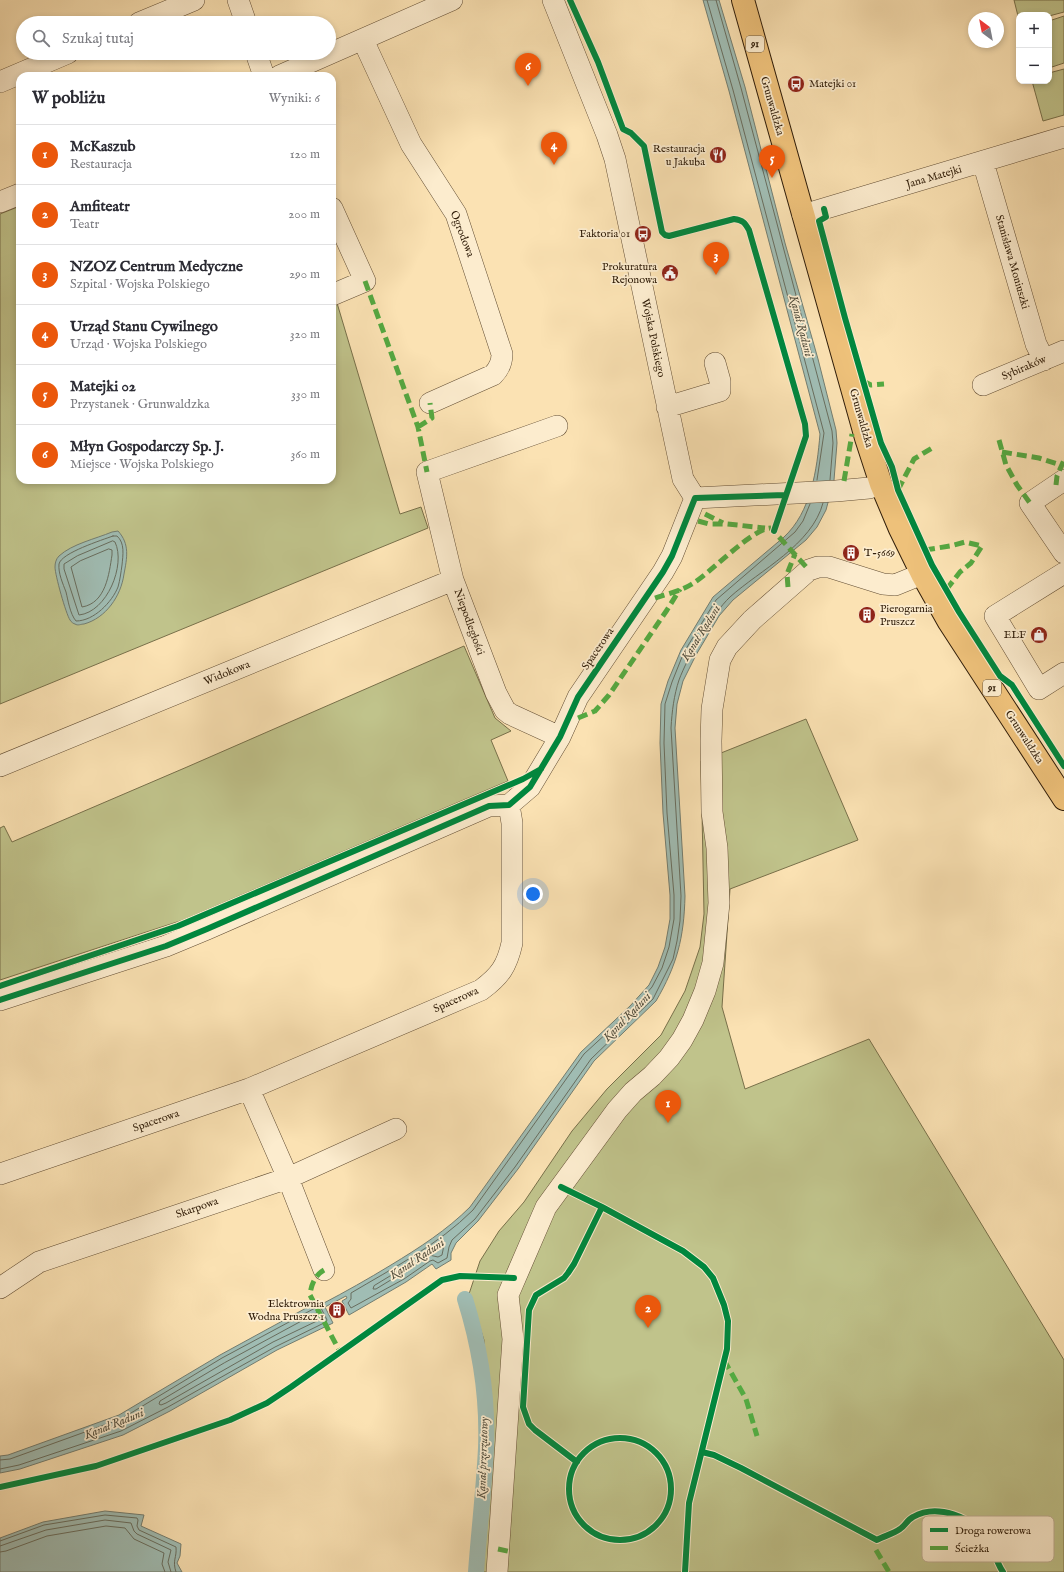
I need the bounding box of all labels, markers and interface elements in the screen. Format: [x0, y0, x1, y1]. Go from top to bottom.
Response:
north arrow [968, 12, 1004, 48]
map controls [1016, 12, 1052, 84]
button: + [1016, 12, 1052, 48]
search box [16, 16, 336, 60]
icon: search [30, 27, 52, 49]
text: Szukaj tutaj [62, 29, 134, 48]
road number: 91 [746, 36, 764, 52]
button: − [1016, 48, 1052, 84]
pin: 6 [515, 53, 541, 86]
bus stop icon: Matejki 01 [786, 74, 806, 94]
street label: Grunwaldzka [757, 75, 787, 137]
place label: Matejki 01 [809, 77, 856, 91]
text: W pobliżu [32, 88, 105, 109]
text: Wyniki: 6 [269, 90, 320, 107]
pin: 4 [541, 132, 567, 165]
text: McKaszub [70, 137, 136, 156]
place label: Restauracja u Jakuba [653, 142, 705, 169]
restaurant icon: Restauracja u Jakuba [708, 145, 728, 165]
pin: 5 [759, 145, 785, 178]
text: 1 [43, 146, 47, 163]
text: 120 m [290, 146, 320, 163]
text: Restauracja [70, 156, 132, 173]
street label: Jana Matejki [903, 162, 964, 192]
text: Amfiteatr [70, 197, 130, 216]
text: 2 [42, 206, 48, 223]
text: 200 m [288, 206, 320, 223]
street label: Ogrodowa [447, 209, 477, 259]
street label: Stanisława Moniuszki [992, 213, 1032, 311]
text: Teatr [70, 216, 99, 233]
bus stop icon: Faktoria 01 [633, 224, 653, 244]
place label: Faktoria 01 [579, 227, 630, 241]
pin: 3 [703, 242, 729, 275]
text: NZOZ Centrum Medyczne [70, 257, 243, 276]
place label: Prokuratura Rejonowa [602, 260, 657, 287]
public building icon: Prokuratura Rejonowa [660, 263, 680, 283]
text: 3 [43, 266, 47, 283]
text: 290 m [289, 266, 320, 283]
text: Szpital · Wojska Polskiego [70, 276, 210, 293]
water label: Kanał Raduni [785, 293, 817, 360]
street label: Wojska Polskiego [638, 297, 668, 379]
text: Urząd Stanu Cywilnego [70, 317, 218, 336]
text: 4 [42, 326, 48, 343]
text: 320 m [290, 326, 320, 343]
text: Urząd · Wojska Polskiego [70, 336, 207, 353]
street label: Sybiraków [999, 352, 1049, 384]
text: Matejki 02 [70, 377, 136, 396]
text: 5 [43, 386, 47, 403]
text: 330 m [291, 386, 320, 403]
street label: Grunwaldzka [846, 387, 876, 449]
text: Przystanek · Grunwaldzka [70, 396, 210, 413]
text: Młyn Gospodarczy Sp. J. [70, 437, 224, 456]
text: 6 [42, 446, 48, 463]
text: 360 m [290, 446, 320, 463]
text: Miejsce · Wojska Polskiego [70, 456, 214, 473]
building icon: T-5669 [841, 543, 861, 563]
place label: T-5669 [864, 546, 895, 560]
street label: Niepodległości [451, 587, 487, 657]
water label: Kanał Raduni [677, 601, 725, 665]
place label: Pierogarnia Pruszcz [880, 602, 933, 629]
building icon: Pierogarnia Pruszcz [857, 605, 877, 625]
street label: Spacerowa [579, 625, 617, 673]
shop icon: ELF [1029, 625, 1049, 645]
place label: ELF [1004, 628, 1026, 642]
street label: Widokowa [202, 657, 252, 689]
road number: 91 [983, 680, 1001, 696]
street label: Grunwaldzka [1002, 708, 1047, 766]
your location [523, 884, 543, 904]
street label: Spacerowa [431, 984, 481, 1016]
water label: Kanał Raduni [599, 988, 655, 1046]
pin: 1 [655, 1090, 681, 1123]
street label: Spacerowa [131, 1106, 181, 1135]
street label: Skarpowa [174, 1194, 220, 1222]
water label: Kanał Raduni [386, 1234, 449, 1283]
pin: 2 [635, 1295, 661, 1328]
place label: Elektrownia Wodna Pruszcz 1 [248, 1297, 324, 1324]
building icon: Elektrownia Wodna Pruszcz 1 [327, 1300, 347, 1320]
water label: Kanał Raduni [81, 1405, 147, 1443]
water label: Kanał przerzutowy [474, 1416, 492, 1500]
legend [922, 1516, 1054, 1562]
text: Droga rowerowa [955, 1524, 1031, 1538]
text: Ścieżka [955, 1542, 989, 1556]

